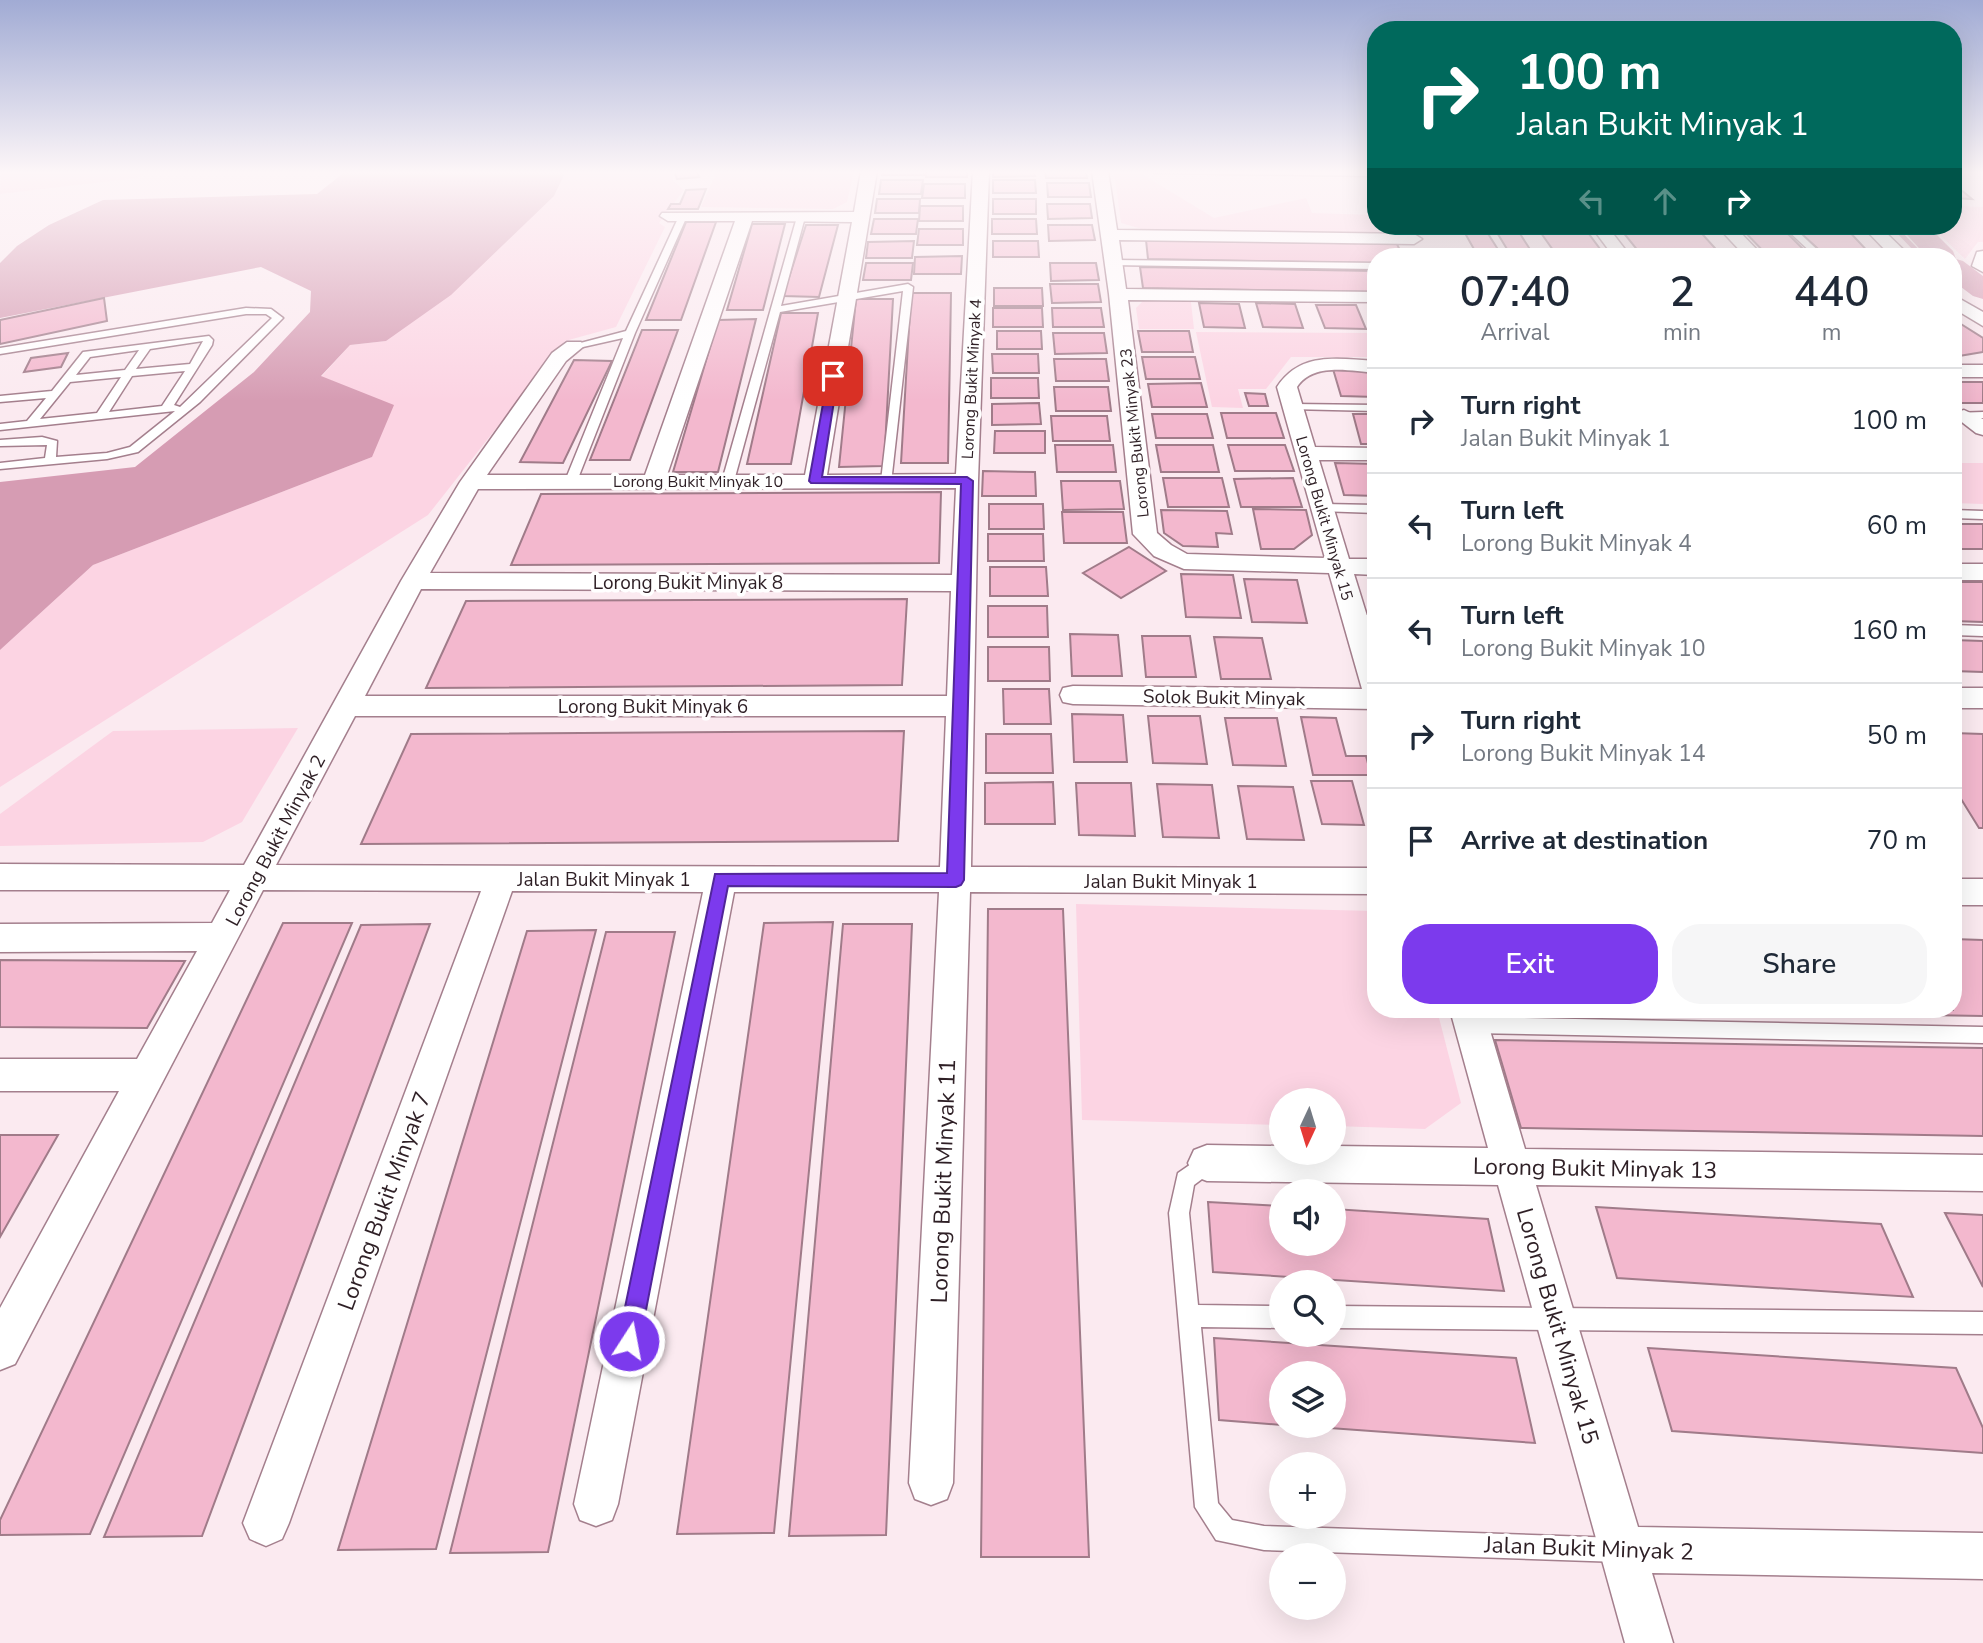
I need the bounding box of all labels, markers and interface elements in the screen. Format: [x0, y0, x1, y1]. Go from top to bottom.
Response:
text: 100 m [1517, 39, 1661, 106]
icon: right [1402, 49, 1493, 140]
text: Jalan Bukit Minyak 1 [1517, 103, 1809, 146]
icon: left [1573, 182, 1611, 220]
icon: ahead [1646, 182, 1684, 220]
icon: right [1719, 182, 1757, 220]
text: 07:40 [1460, 264, 1570, 321]
text: 2 [1669, 264, 1695, 321]
text: 440 [1794, 264, 1869, 321]
street label: Lorong Bukit Minyak 4 [957, 298, 987, 460]
text: Arrival [1480, 317, 1550, 348]
text: min [1663, 317, 1701, 348]
text: m [1822, 317, 1841, 348]
pin [803, 346, 863, 406]
street label: Lorong Bukit Minyak 23 [1115, 347, 1155, 519]
icon: arrive [814, 357, 852, 395]
text: Turn right [1461, 388, 1580, 423]
icon: right [1402, 402, 1440, 440]
text: 100 m [1851, 403, 1927, 438]
text: Jalan Bukit Minyak 1 [1461, 423, 1671, 454]
street label: Lorong Bukit Minyak 15 [1290, 433, 1358, 603]
street label: Lorong Bukit Minyak 10 [613, 471, 783, 493]
text: Turn left [1461, 493, 1564, 528]
icon: left [1402, 507, 1440, 545]
text: 60 m [1867, 508, 1927, 543]
text: Lorong Bukit Minyak 4 [1461, 528, 1692, 559]
street label: Lorong Bukit Minyak 8 [593, 570, 783, 596]
text: Turn left [1461, 598, 1564, 633]
icon: left [1402, 612, 1440, 650]
text: 160 m [1851, 613, 1927, 648]
text: Lorong Bukit Minyak 10 [1461, 633, 1705, 664]
street label: Solok Bukit Minyak [1143, 684, 1306, 712]
street label: Lorong Bukit Minyak 6 [558, 694, 748, 720]
text: Turn right [1461, 703, 1580, 738]
icon: right [1402, 717, 1440, 755]
text: 50 m [1867, 718, 1927, 753]
text: Lorong Bukit Minyak 14 [1461, 738, 1705, 769]
street label: Lorong Bukit Minyak 2 [220, 750, 332, 931]
icon: arrive [1402, 822, 1440, 860]
text: Arrive at destination [1461, 823, 1708, 858]
text: 70 m [1867, 823, 1927, 858]
street label: Jalan Bukit Minyak 1 [516, 867, 691, 893]
street label: Jalan Bukit Minyak 1 [1083, 869, 1258, 895]
button: Exit [1402, 924, 1658, 1004]
button: Share [1672, 924, 1927, 1004]
street label: Lorong Bukit Minyak 11 [924, 1058, 963, 1304]
street label: Lorong Bukit Minyak 7 [330, 1087, 438, 1315]
north arrow [1269, 1088, 1346, 1166]
map controls [1269, 1088, 1346, 1620]
street label: Lorong Bukit Minyak 13 [1472, 1151, 1717, 1186]
button: sound [1269, 1179, 1346, 1256]
street label: Lorong Bukit Minyak 15 [1509, 1204, 1606, 1448]
button: search [1269, 1270, 1346, 1347]
position arrow [592, 1304, 666, 1378]
button: layers [1269, 1361, 1346, 1438]
button: + [1269, 1452, 1346, 1529]
street label: Jalan Bukit Minyak 2 [1483, 1529, 1694, 1568]
button: − [1269, 1543, 1346, 1620]

